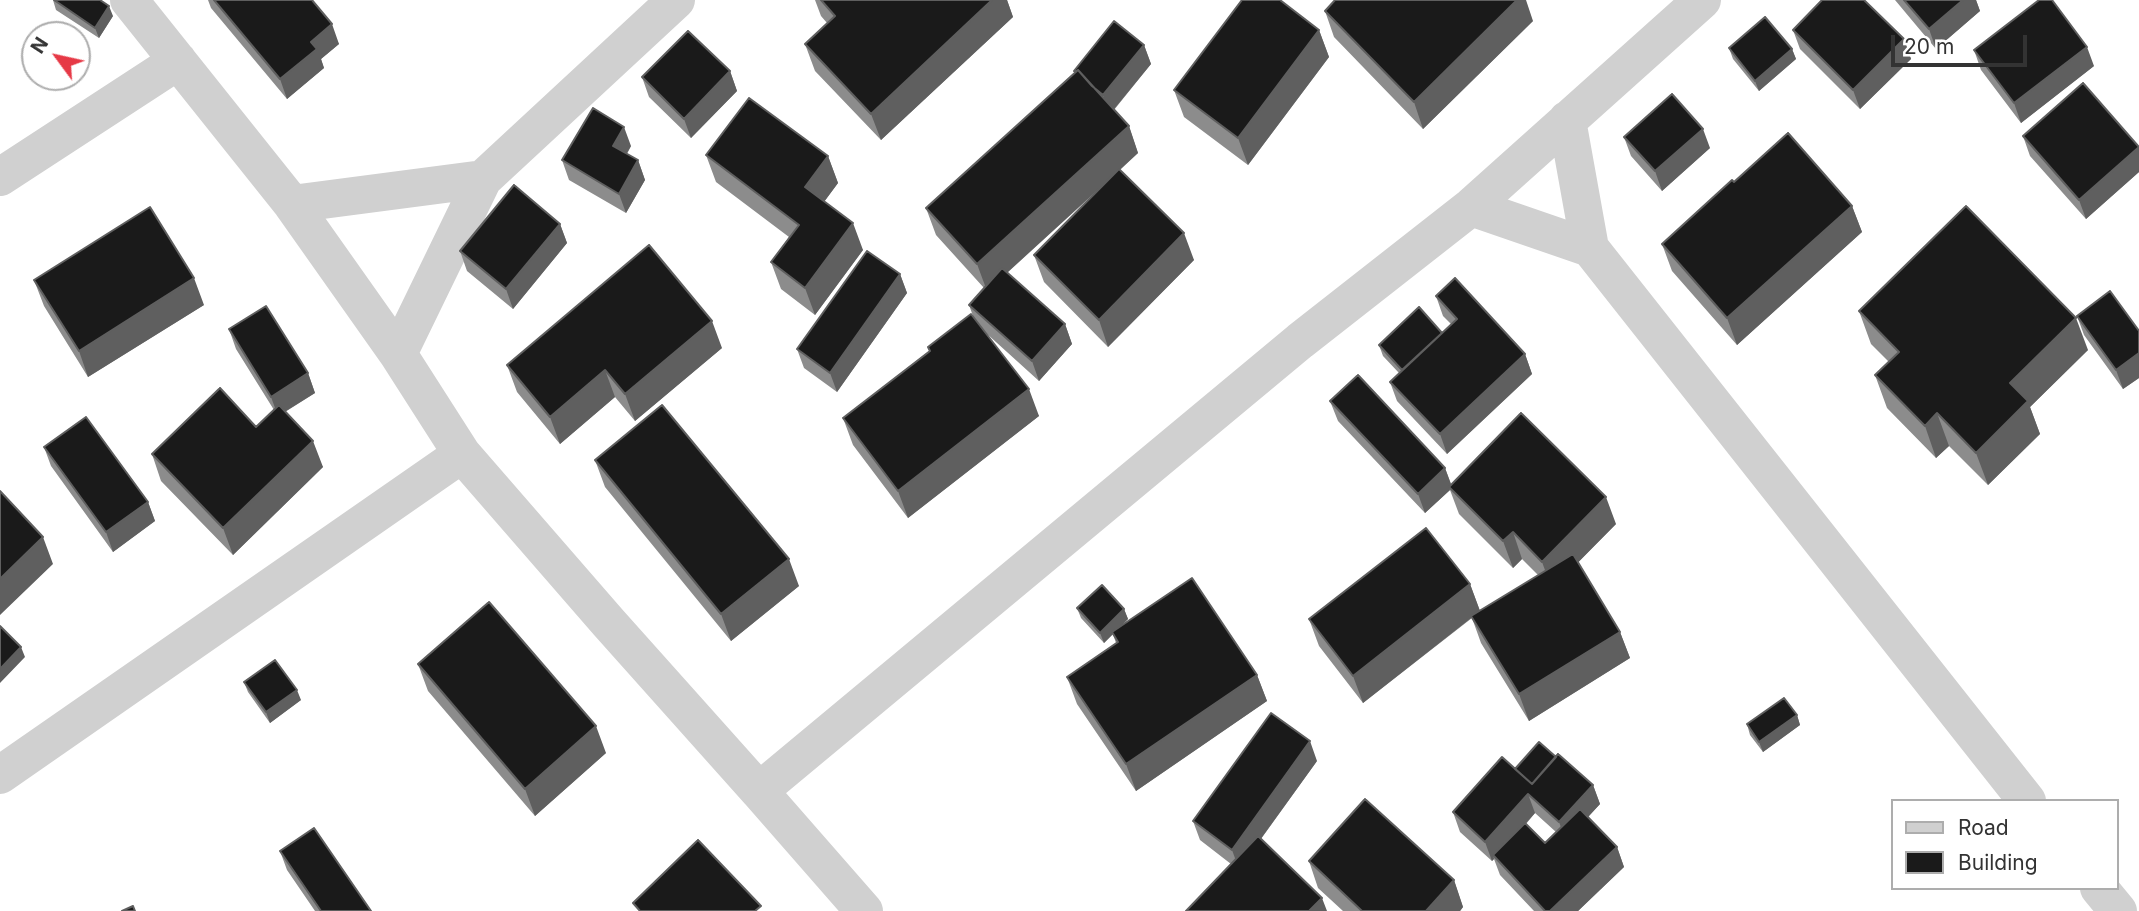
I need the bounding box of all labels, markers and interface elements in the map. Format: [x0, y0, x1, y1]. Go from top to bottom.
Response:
north arrow [21, 21, 91, 91]
scale bar [1894, 21, 2030, 65]
text: N [26, 33, 53, 58]
text: 20 m [1904, 34, 1954, 59]
legend [1890, 799, 2118, 890]
text: Road [1958, 815, 2009, 840]
text: Building [1958, 850, 2038, 875]

